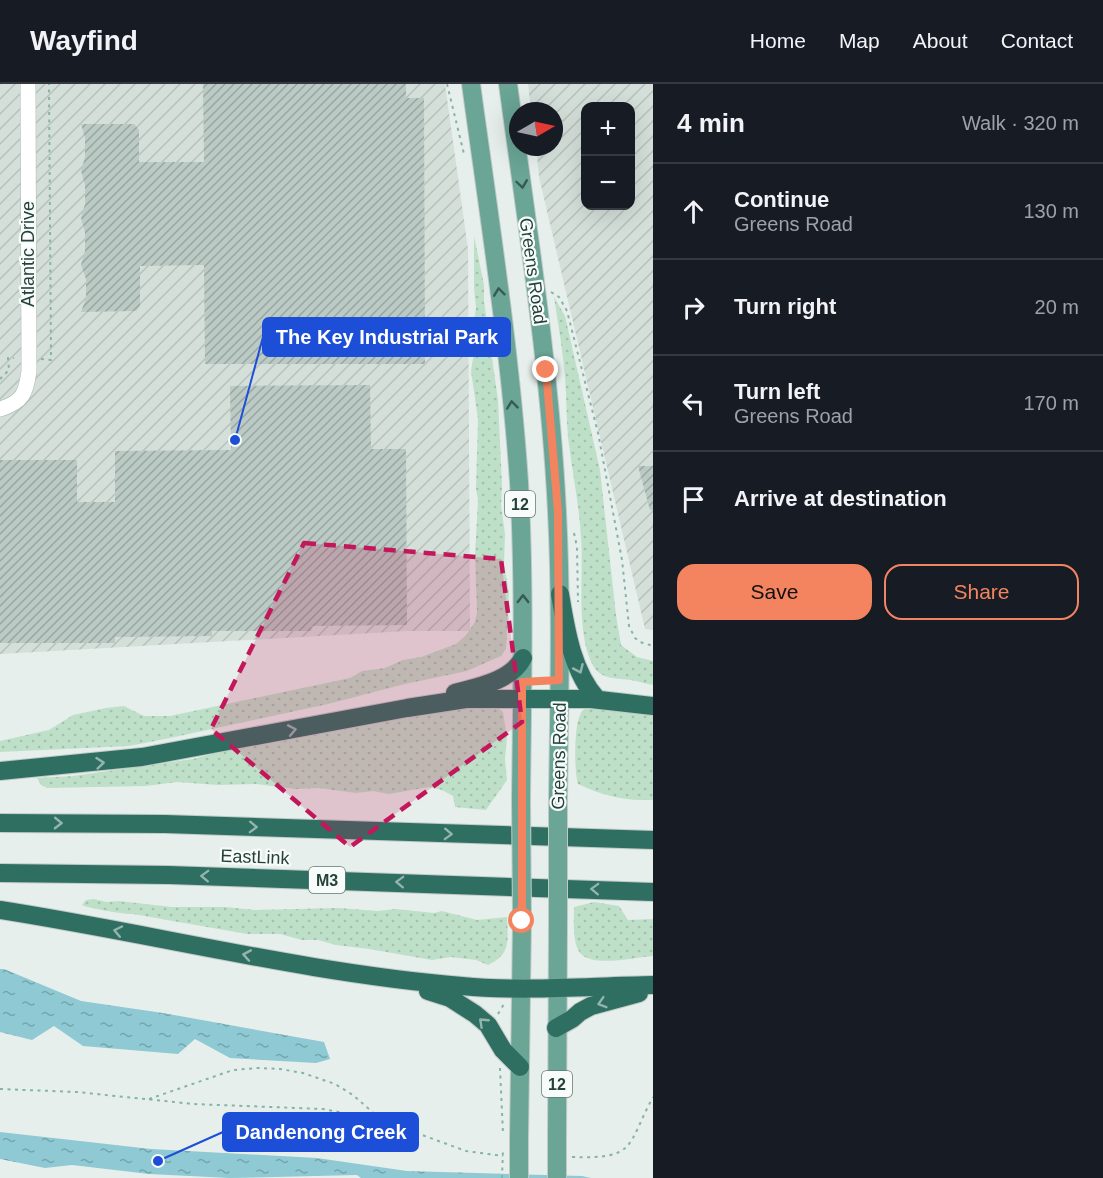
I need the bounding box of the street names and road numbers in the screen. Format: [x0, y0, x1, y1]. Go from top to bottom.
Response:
street label: Atlantic Drive [18, 201, 38, 307]
street label: Greens Road [516, 217, 550, 325]
road number: 12 [505, 491, 535, 517]
street label: Greens Road [548, 702, 570, 810]
street label: EastLink [220, 846, 291, 868]
road number: M3 [309, 867, 345, 893]
road number: 12 [542, 1071, 572, 1097]

